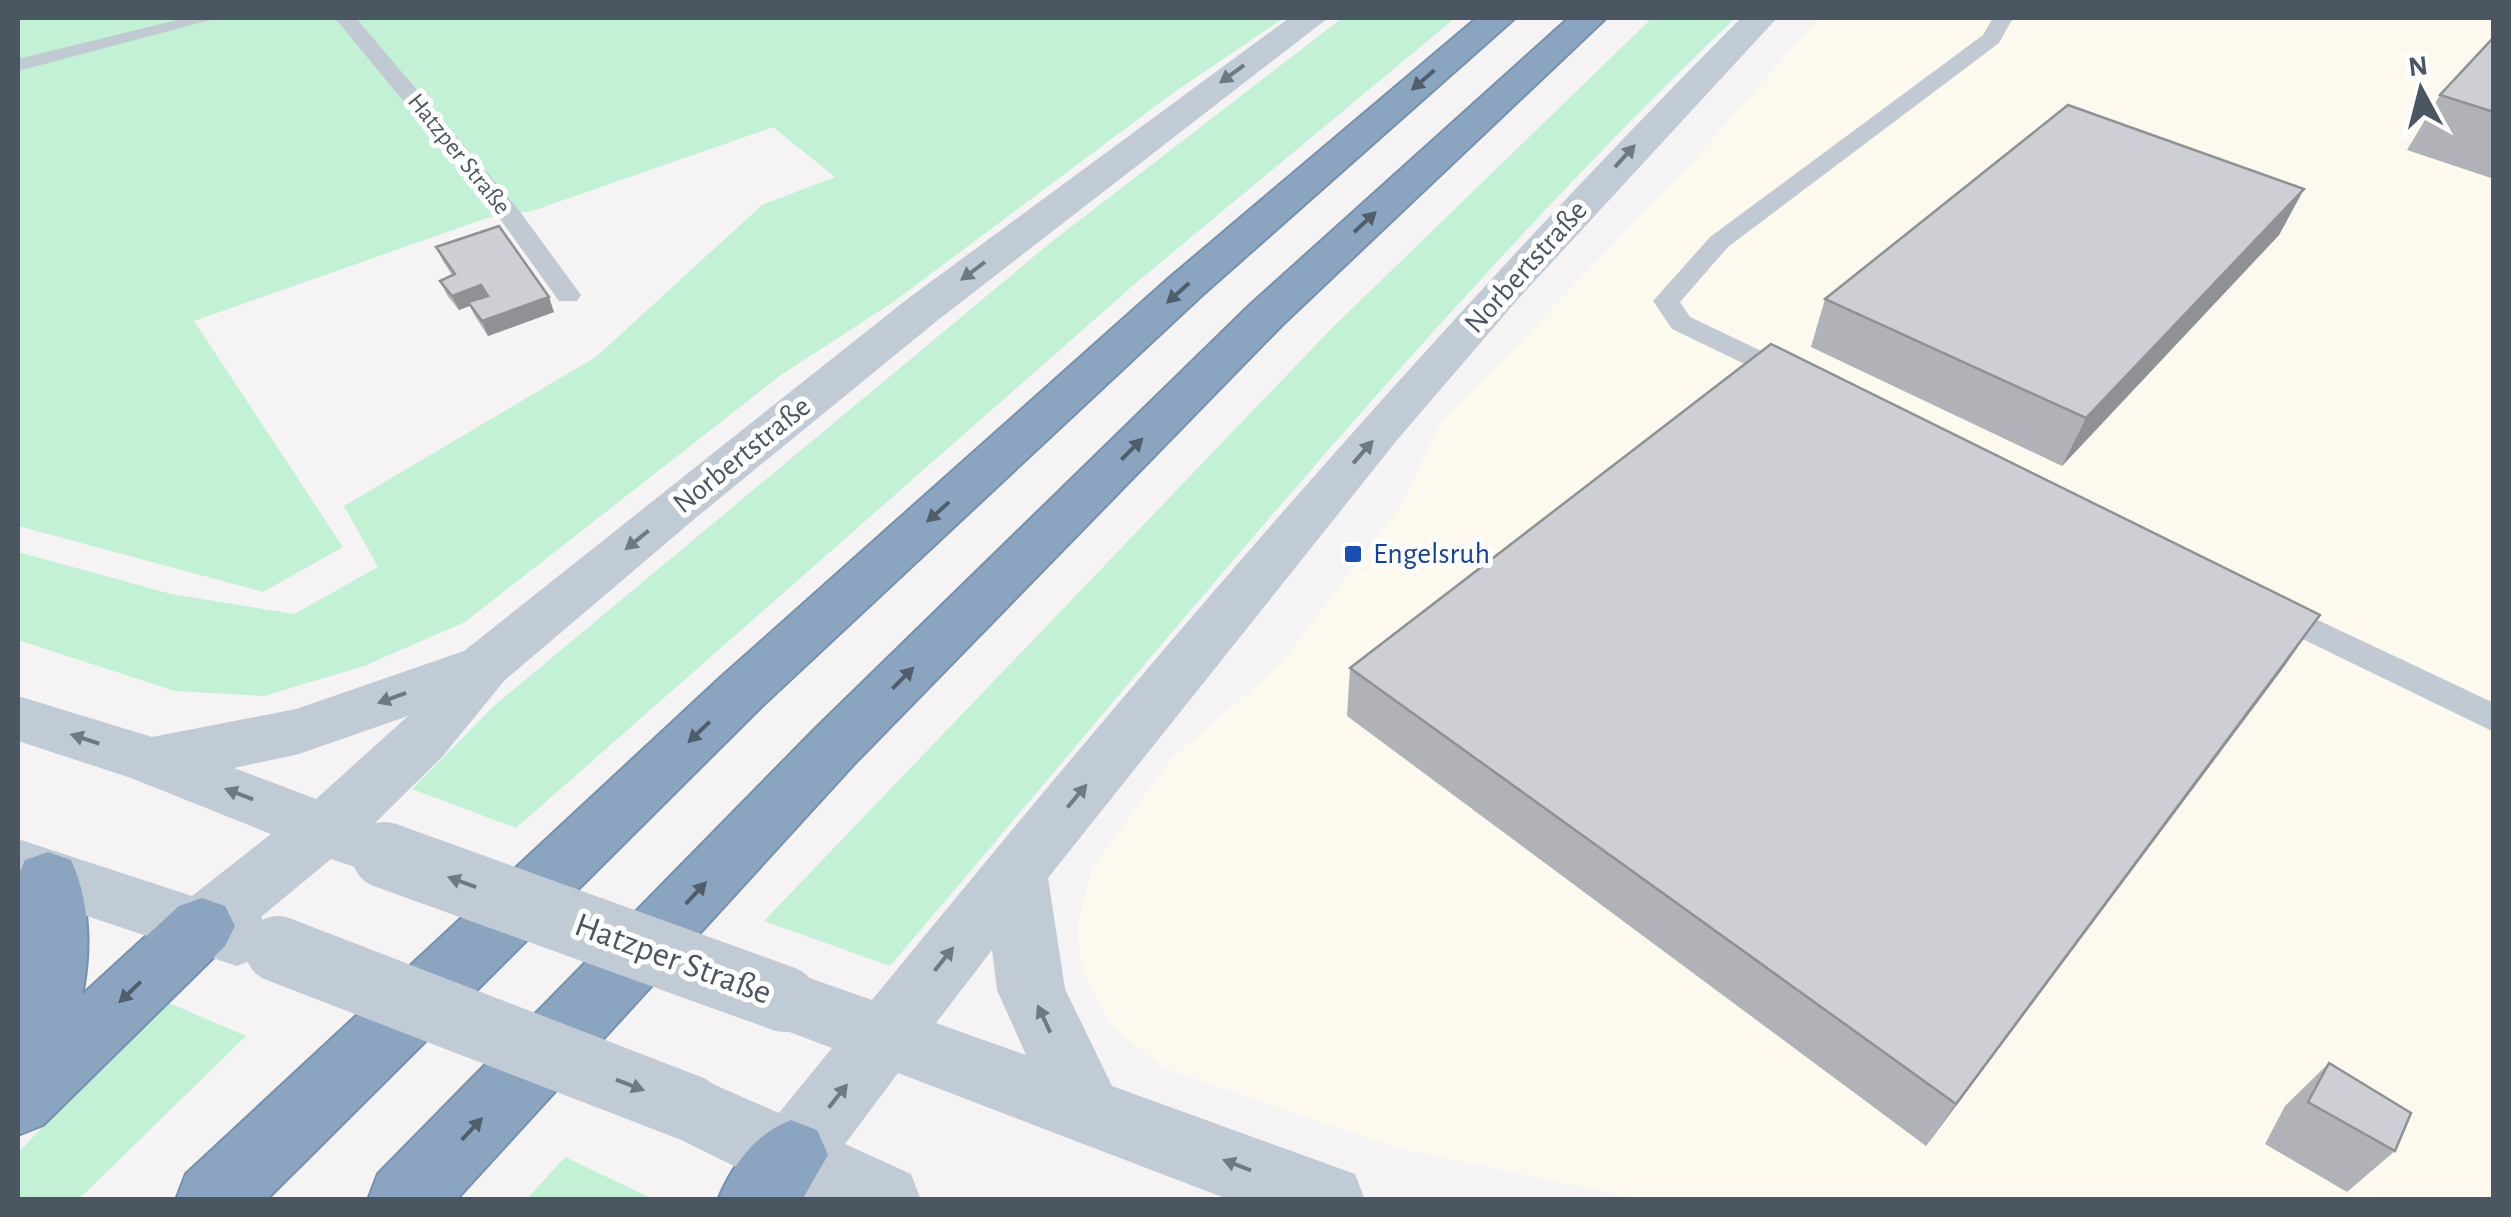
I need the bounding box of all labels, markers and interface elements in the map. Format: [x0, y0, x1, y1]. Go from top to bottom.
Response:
north arrow [2371, 40, 2471, 140]
text: N [2407, 52, 2430, 82]
one-way arrow [1218, 64, 1245, 84]
one-way arrow [1411, 68, 1436, 90]
street label: Hatzper Straße [403, 89, 515, 219]
one-way arrow [1613, 144, 1636, 168]
street label: Norbertstraße [1459, 195, 1593, 339]
one-way arrow [1353, 211, 1377, 234]
one-way arrow [960, 260, 986, 280]
one-way arrow [1166, 282, 1191, 304]
street label: Norbertstraße [668, 391, 816, 519]
one-way arrow [1120, 437, 1144, 461]
one-way arrow [1352, 440, 1374, 465]
one-way arrow [926, 500, 950, 523]
one-way arrow [625, 528, 650, 550]
place label: Engelsruh [1373, 539, 1490, 569]
marker: Engelsruh [1342, 543, 1364, 565]
one-way arrow [890, 667, 914, 691]
one-way arrow [376, 691, 406, 706]
one-way arrow [687, 720, 711, 743]
one-way arrow [69, 731, 99, 746]
one-way arrow [1066, 783, 1088, 808]
one-way arrow [224, 786, 254, 801]
one-way arrow [446, 874, 476, 889]
one-way arrow [684, 881, 707, 905]
street label: Hatzper Straße [570, 907, 776, 1011]
one-way arrow [933, 946, 954, 972]
one-way arrow [119, 980, 143, 1003]
one-way arrow [1036, 1004, 1053, 1033]
one-way arrow [616, 1077, 646, 1093]
one-way arrow [827, 1083, 848, 1109]
one-way arrow [460, 1117, 483, 1141]
one-way arrow [1221, 1157, 1251, 1172]

